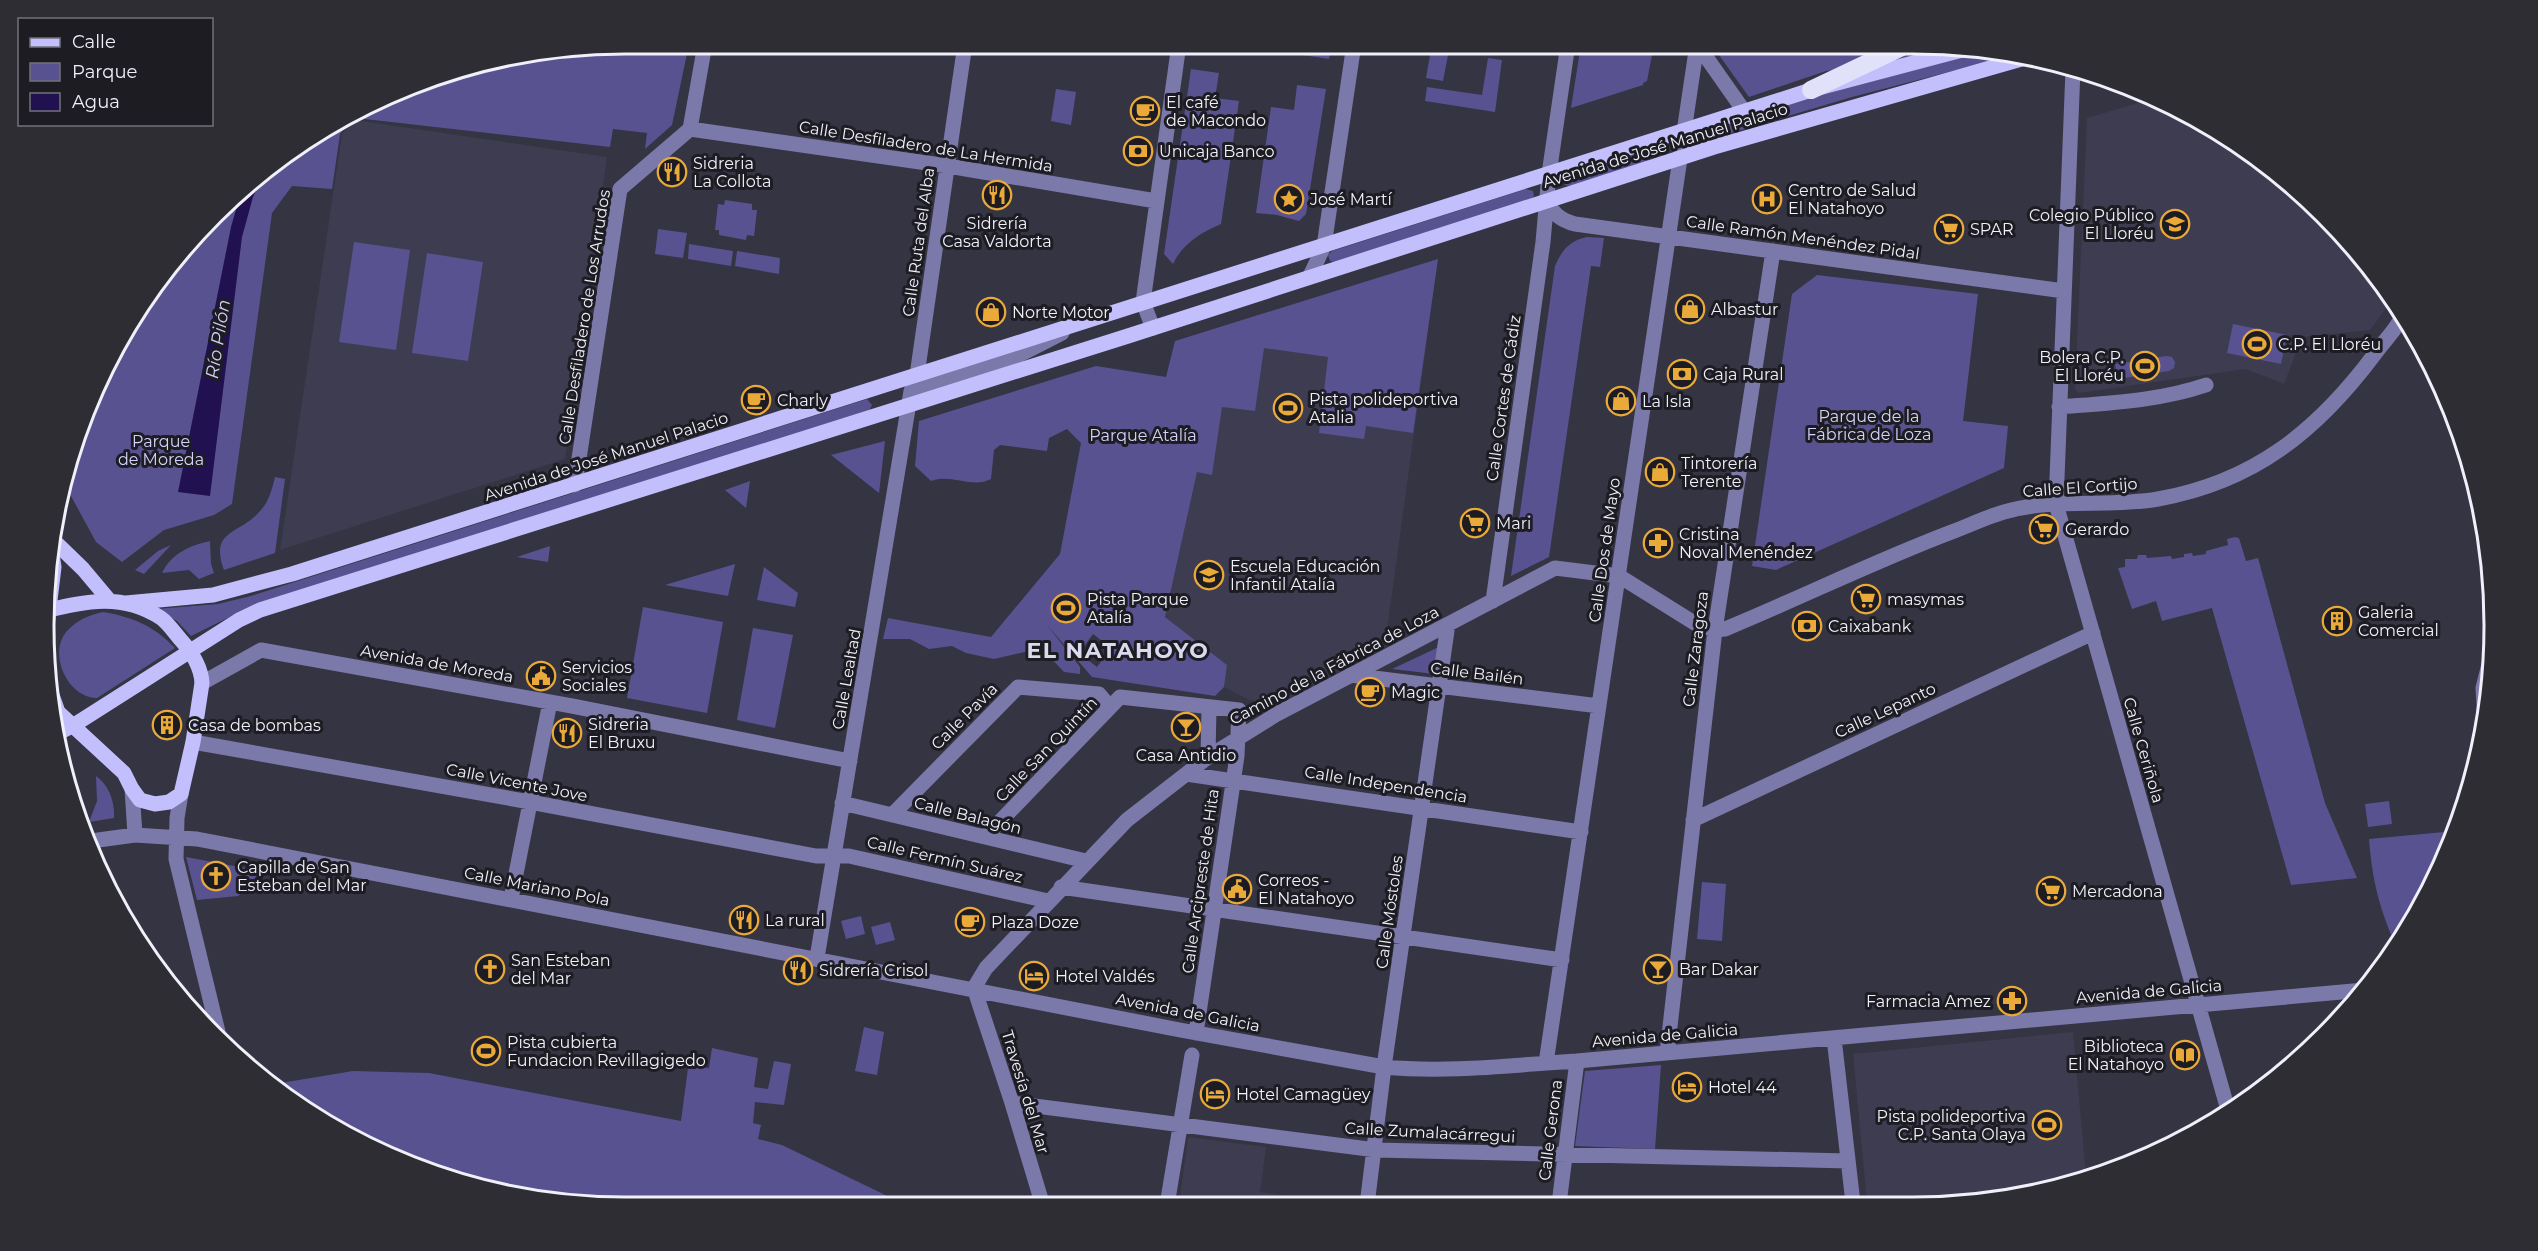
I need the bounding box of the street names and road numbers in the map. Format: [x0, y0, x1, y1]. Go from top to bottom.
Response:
street label: Avenida de José Manuel Palacio [1540, 99, 1790, 192]
street label: Calle Desfiladero de La Hermida [798, 117, 1054, 176]
street label: Calle Ruta del Alba [899, 166, 938, 318]
street label: Calle Desfiladero de Los Arrudos [555, 188, 614, 446]
street label: Calle Ramón Menéndez Pidal [1685, 212, 1921, 263]
street label: Calle Cortes de Cádiz [1482, 314, 1525, 482]
street label: Avenida de José Manuel Palacio [482, 408, 730, 505]
street label: Calle El Cortijo [2022, 474, 2138, 501]
street label: Calle Dos de Mayo [1585, 476, 1624, 624]
street label: Calle Zaragoza [1679, 590, 1712, 708]
street label: Camino de la Fábrica de Loza [1226, 602, 1442, 729]
street label: Calle Lealtad [828, 627, 865, 731]
street label: Avenida de Moreda [359, 641, 515, 686]
street label: Calle Bailén [1429, 658, 1525, 689]
street label: Calle Pavía [927, 679, 1002, 754]
street label: Calle Lepanto [1832, 679, 1939, 742]
street label: Calle San Quintín [991, 693, 1101, 806]
street label: Calle Ceriñola [2119, 695, 2168, 805]
street label: Calle Vicente Jove [445, 759, 589, 806]
street label: Calle Independencia [1303, 762, 1469, 807]
street label: Calle Arcipreste de Hita [1178, 788, 1223, 975]
street label: Calle Balagón [912, 793, 1024, 838]
street label: Calle Fermín Suárez [865, 832, 1025, 887]
street label: Calle Móstoles [1372, 854, 1407, 970]
street label: Calle Mariano Pola [462, 863, 611, 910]
street label: Avenida de Galicia [2075, 976, 2223, 1007]
street label: Avenida de Galicia [1114, 989, 1262, 1036]
street label: Avenida de Galicia [1591, 1020, 1739, 1051]
street label: Travesía del Mar [998, 1028, 1053, 1156]
street label: Calle Gerona [1535, 1078, 1566, 1182]
street label: Calle Zumalacárregui [1344, 1119, 1516, 1146]

